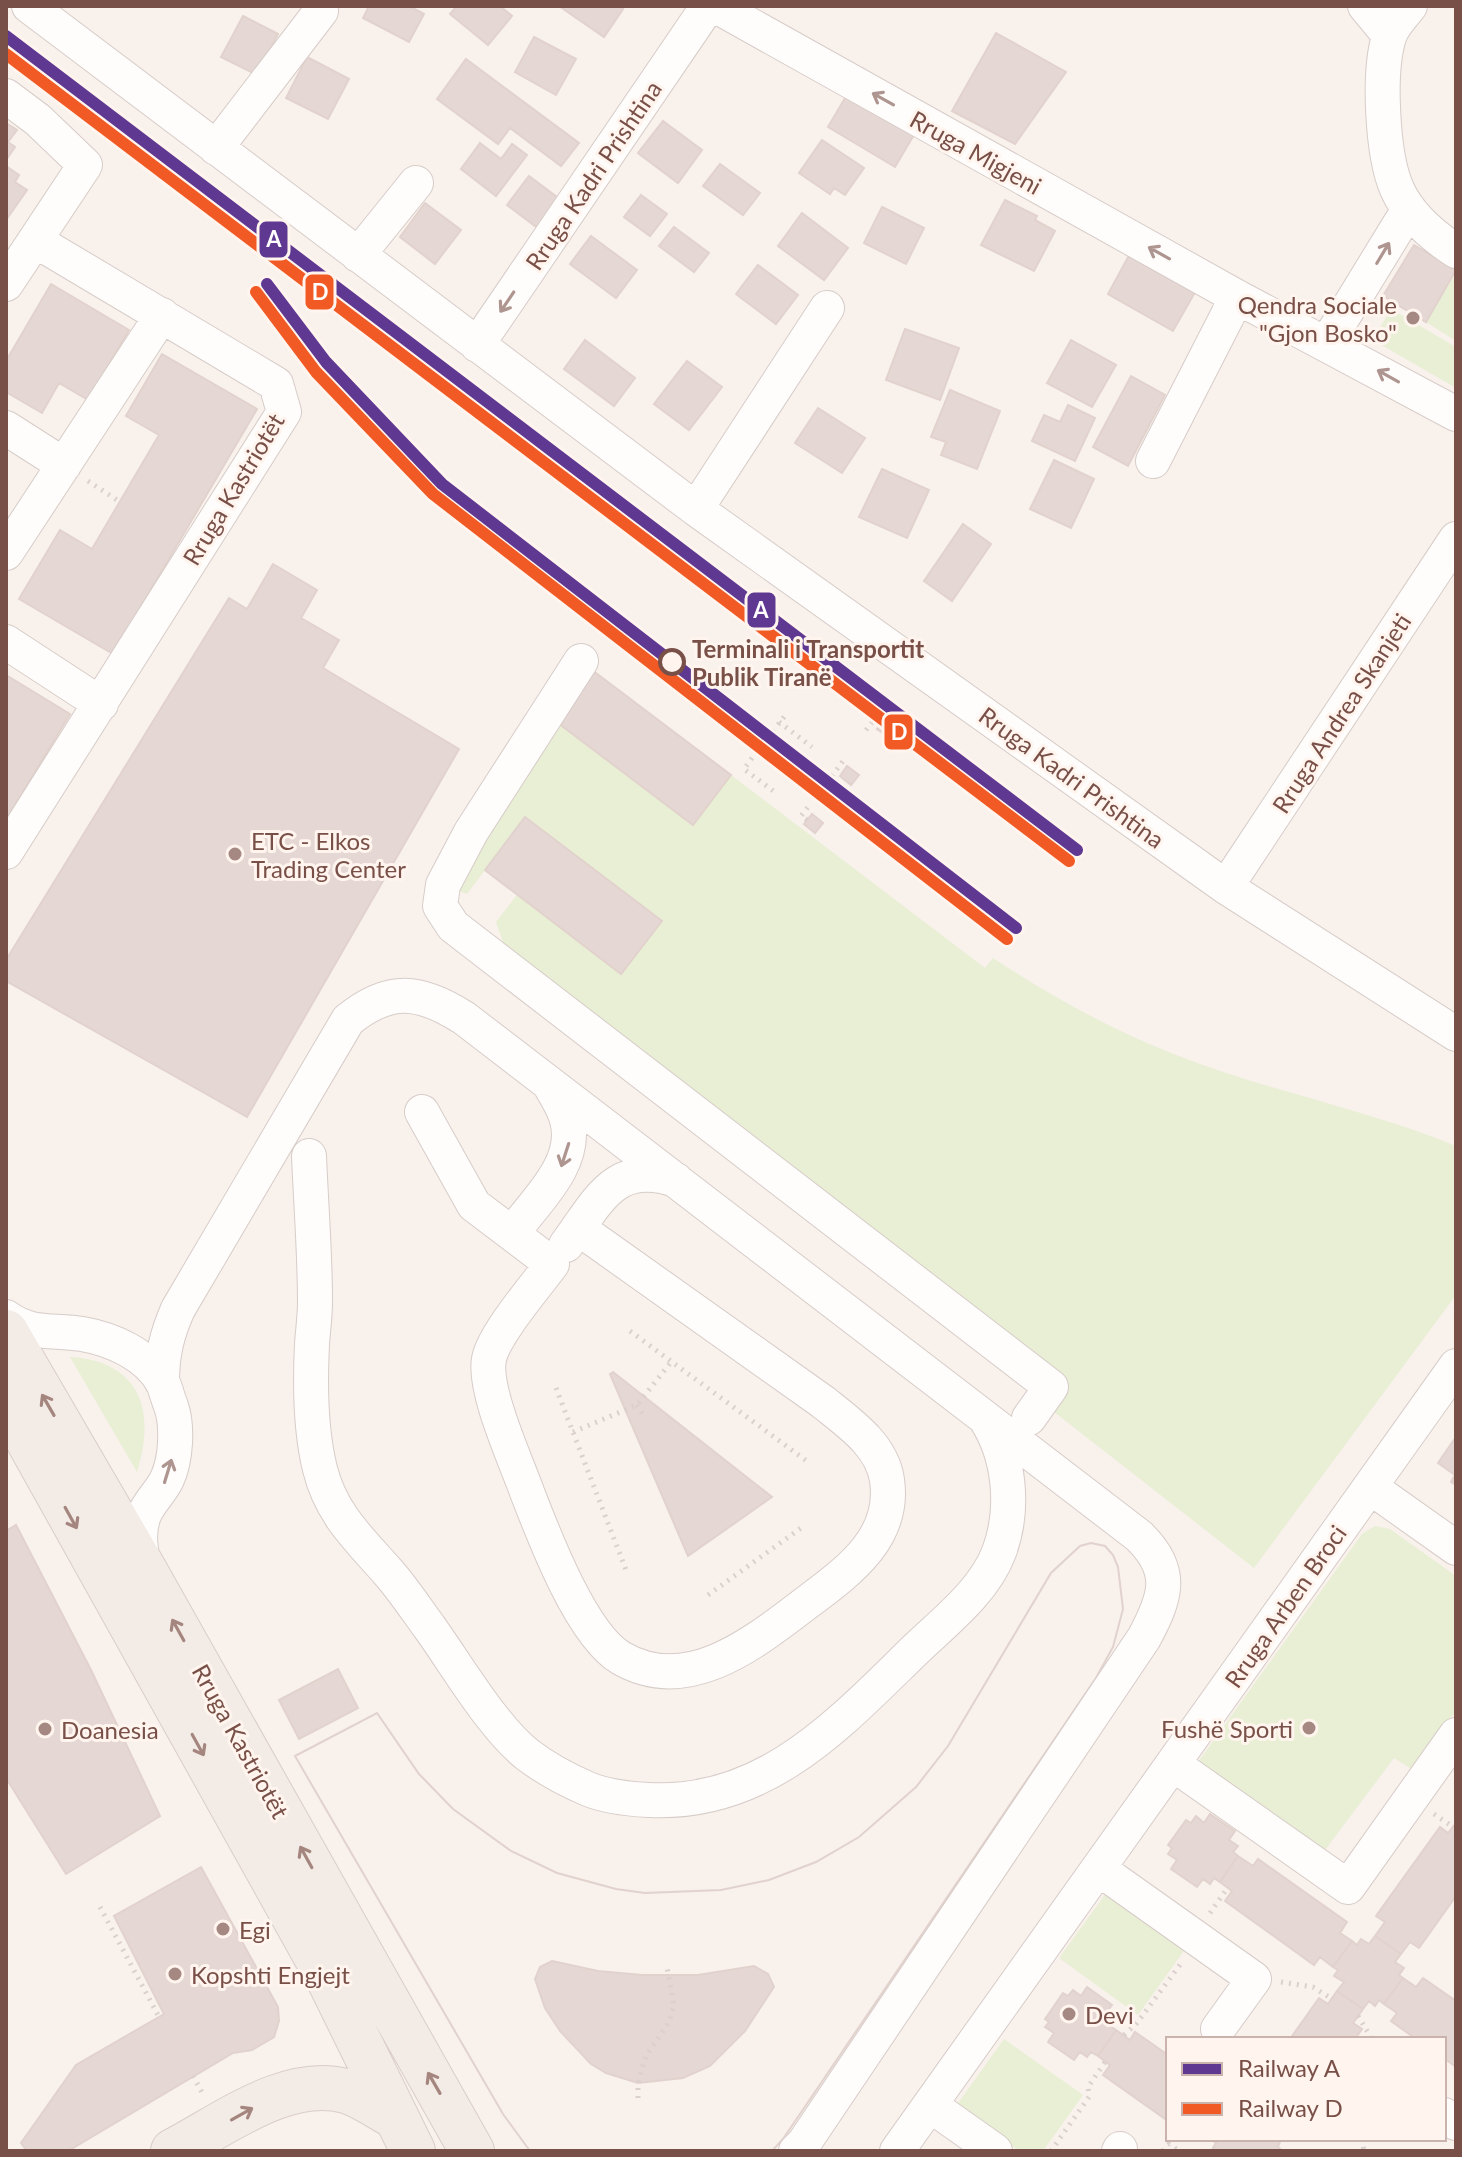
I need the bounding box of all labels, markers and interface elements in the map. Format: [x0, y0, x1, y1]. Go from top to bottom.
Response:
street label: Rruga Kadri Prishtina [519, 75, 667, 275]
one-way arrow [871, 91, 895, 107]
street label: Rruga Migjeni [905, 104, 1047, 200]
line badge: A [258, 220, 289, 259]
text: A [265, 225, 282, 252]
one-way arrow [1375, 242, 1391, 265]
one-way arrow [1148, 245, 1171, 261]
line badge: D [304, 273, 335, 311]
text: D [312, 278, 328, 305]
one-way arrow [499, 290, 515, 313]
place label: Qendra Sociale "Gjon Bosko" [1238, 290, 1397, 347]
marker: Qendra Sociale "Gjon Bosko" [1404, 309, 1422, 327]
one-way arrow [1376, 368, 1400, 384]
street label: Rruga Kastriotët [176, 408, 290, 570]
line badge: A [746, 591, 777, 629]
text: A [752, 596, 769, 623]
street label: Rruga Andrea Skanjeti [1266, 608, 1416, 818]
place label: Terminali i Transportit Publik Tiranë [692, 634, 924, 691]
marker: Terminali i Transportit Publik Tiranë [659, 649, 685, 675]
street label: Rruga Kadri Prishtina [974, 700, 1170, 854]
line badge: D [883, 713, 914, 751]
text: D [891, 718, 907, 745]
place label: ETC - Elkos Trading Center [251, 826, 406, 883]
marker: ETC - Elkos Trading Center [226, 845, 244, 863]
one-way arrow [557, 1142, 571, 1167]
one-way arrow [40, 1394, 56, 1417]
one-way arrow [162, 1459, 176, 1484]
one-way arrow [64, 1505, 79, 1529]
street label: Rruga Arben Broci [1218, 1519, 1352, 1693]
one-way arrow [170, 1619, 186, 1642]
street label: Rruga Kastriotët [187, 1659, 296, 1824]
place label: Fushë Sporti [1161, 1714, 1293, 1743]
place label: Doanesia [61, 1715, 159, 1744]
marker: Fushë Sporti [1300, 1719, 1318, 1737]
marker: Doanesia [36, 1720, 54, 1738]
one-way arrow [191, 1732, 206, 1756]
one-way arrow [298, 1846, 314, 1869]
place label: Egi [239, 1915, 271, 1944]
marker: Egi [214, 1920, 232, 1938]
place label: Kopshti Engjejt [191, 1960, 350, 1989]
marker: Kopshti Engjejt [166, 1965, 184, 1983]
place label: Devi [1085, 2000, 1134, 2029]
marker: Devi [1060, 2005, 1078, 2023]
legend [1166, 2037, 1446, 2141]
text: Railway A [1238, 2053, 1341, 2082]
one-way arrow [426, 2072, 442, 2095]
text: Railway D [1238, 2093, 1343, 2122]
one-way arrow [230, 2106, 253, 2122]

